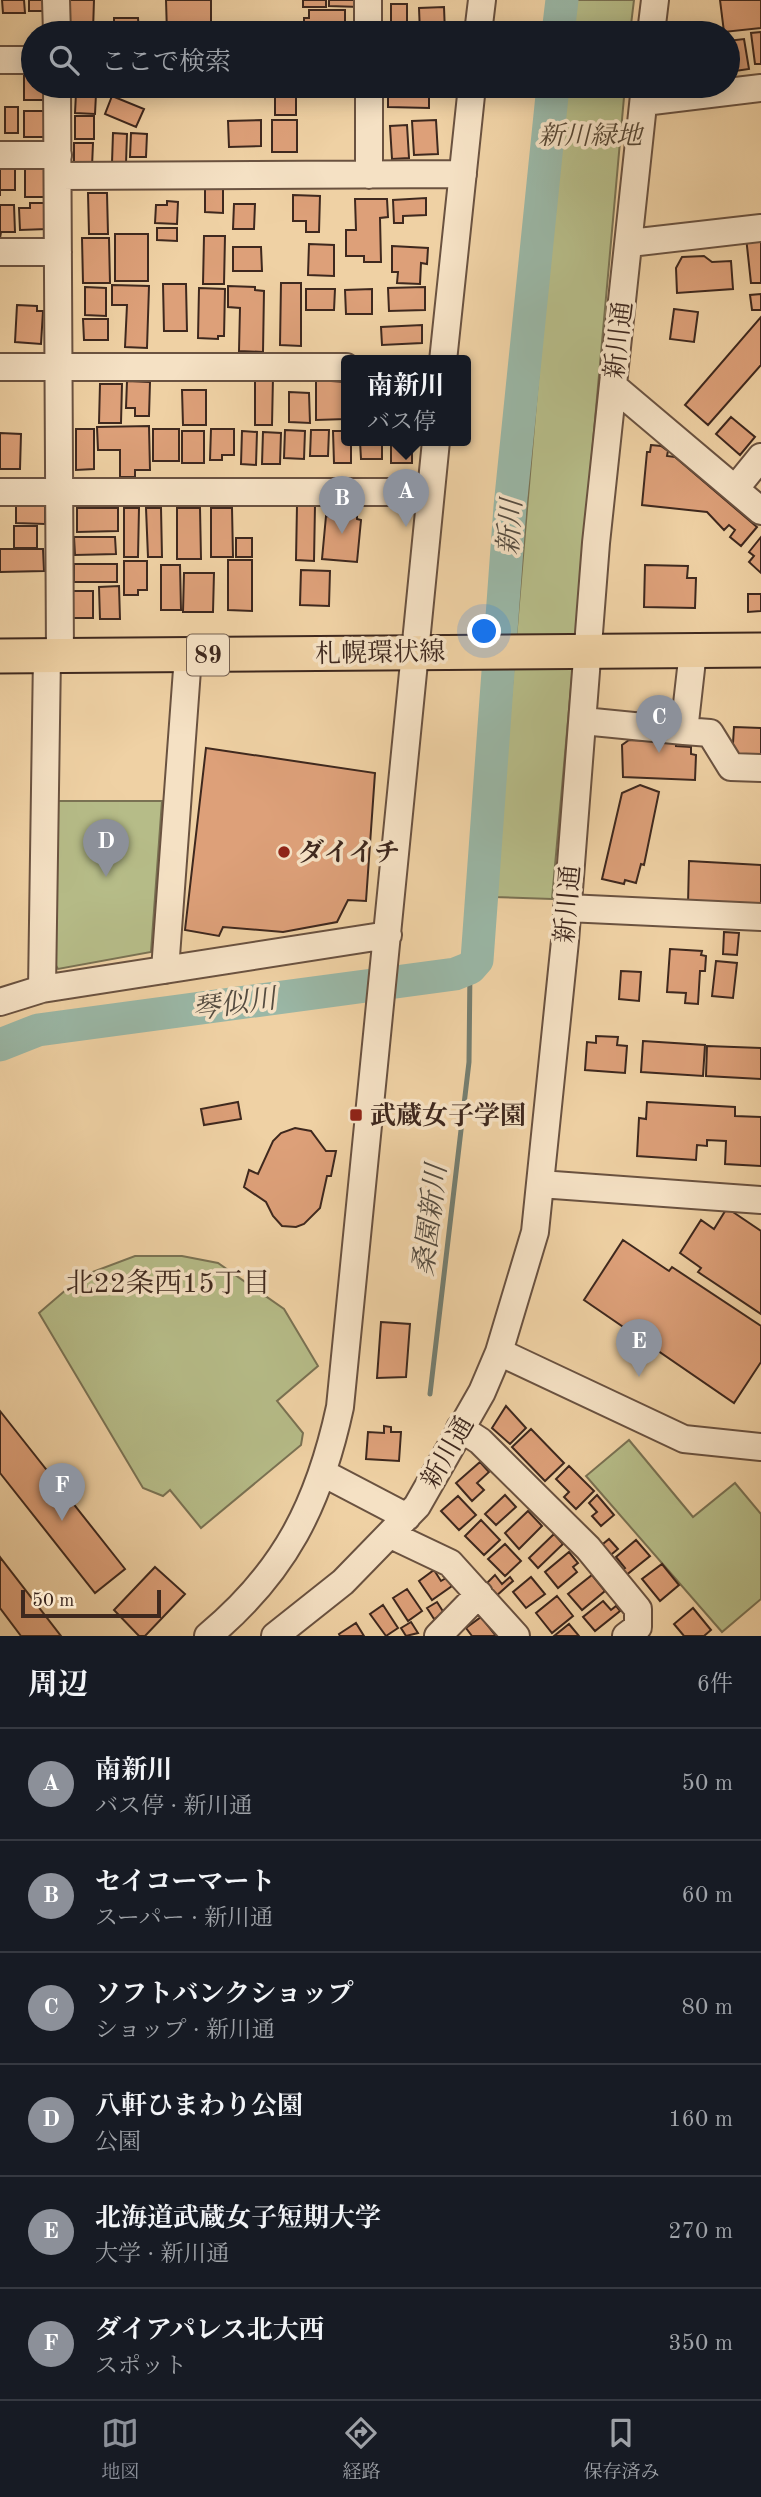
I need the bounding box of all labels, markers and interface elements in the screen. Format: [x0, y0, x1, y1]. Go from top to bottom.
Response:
search box [21, 21, 740, 98]
icon: search [45, 41, 83, 79]
text: ここで検索 [101, 50, 231, 76]
park label: 新川緑地 [538, 122, 645, 150]
street label: 新川通 [600, 300, 638, 381]
popup [341, 355, 471, 446]
text: 南新川 [367, 374, 445, 400]
text: バス停 [367, 411, 436, 434]
pin: A [383, 469, 429, 527]
pin: B [319, 476, 365, 534]
water label: 新川 [493, 495, 528, 556]
your location [467, 614, 501, 648]
road number: 89 [187, 634, 229, 676]
street label: 札幌環状線 [315, 638, 445, 668]
pin: C [636, 695, 682, 753]
pin: D [83, 819, 129, 877]
place label: ダイイチ [298, 838, 400, 867]
marker: ダイイチ [276, 844, 292, 860]
street label: 新川通 [551, 864, 585, 944]
water label: 琴似川 [190, 983, 281, 1026]
place label: 武蔵女子学園 [370, 1101, 526, 1130]
marker: 武蔵女子学園 [348, 1107, 364, 1123]
water label: 桑園新川 [408, 1160, 453, 1278]
district label: 北22条西15丁目 [66, 1268, 270, 1299]
pin: E [616, 1319, 662, 1377]
street label: 新川通 [416, 1412, 479, 1493]
pin: F [39, 1463, 85, 1521]
scale bar [21, 1587, 161, 1619]
text: 50 m [32, 1592, 74, 1611]
text: 周辺 [28, 1671, 88, 1701]
text: 6件 [697, 1673, 733, 1696]
text: 南新川 [95, 1758, 173, 1784]
text: A [42, 1772, 60, 1795]
text: 50 m [682, 1772, 733, 1795]
text: バス停 · 新川通 [95, 1795, 252, 1818]
text: セイコーマート [95, 1870, 275, 1896]
text: B [43, 1884, 59, 1907]
text: 60 m [682, 1884, 733, 1907]
text: スーパー · 新川通 [95, 1907, 273, 1930]
text: ソフトバンクショップ [95, 1982, 353, 2008]
text: C [43, 1996, 59, 2019]
text: 80 m [682, 1996, 733, 2019]
text: ショップ · 新川通 [95, 2019, 275, 2042]
text: 八軒ひまわり公園 [95, 2094, 303, 2120]
text: D [42, 2108, 60, 2131]
text: 160 m [668, 2108, 733, 2131]
text: 公園 [95, 2131, 141, 2154]
text: 北海道武蔵女子短期大学 [95, 2206, 381, 2232]
text: E [43, 2220, 59, 2243]
text: 270 m [668, 2220, 733, 2243]
text: 大学 · 新川通 [95, 2243, 229, 2266]
text: ダイアパレス北大西 [95, 2318, 325, 2344]
text: F [43, 2332, 59, 2355]
text: 350 m [668, 2332, 733, 2355]
text: スポット [95, 2355, 187, 2378]
tab: 地図 [101, 2414, 140, 2485]
tab: 経路 [342, 2414, 381, 2485]
tab: 保存済み [583, 2414, 660, 2485]

